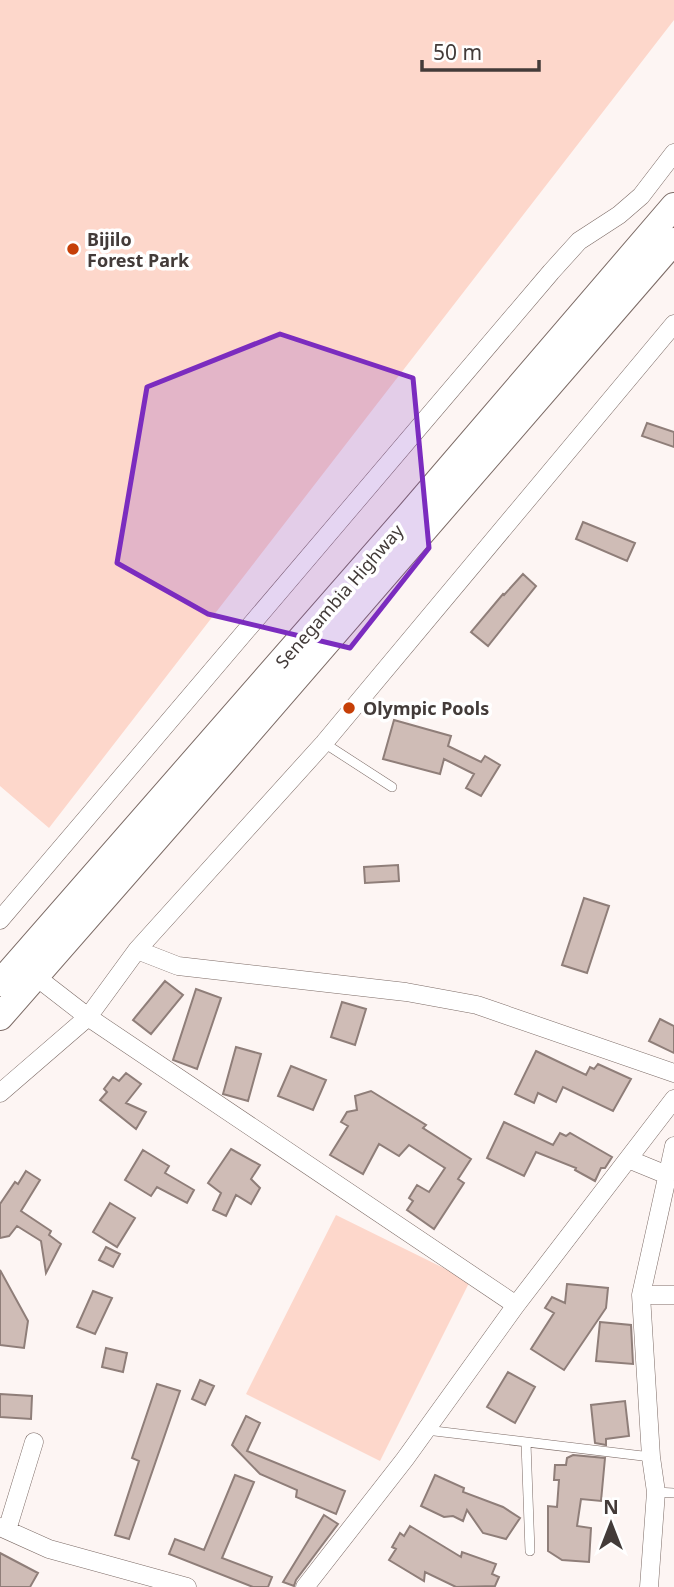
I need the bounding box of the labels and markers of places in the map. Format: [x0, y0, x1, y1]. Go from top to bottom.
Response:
place label: Bijilo Forest Park [87, 227, 190, 272]
marker: Bijilo Forest Park [65, 241, 81, 257]
place label: Olympic Pools [363, 696, 489, 720]
marker: Olympic Pools [341, 700, 357, 716]

